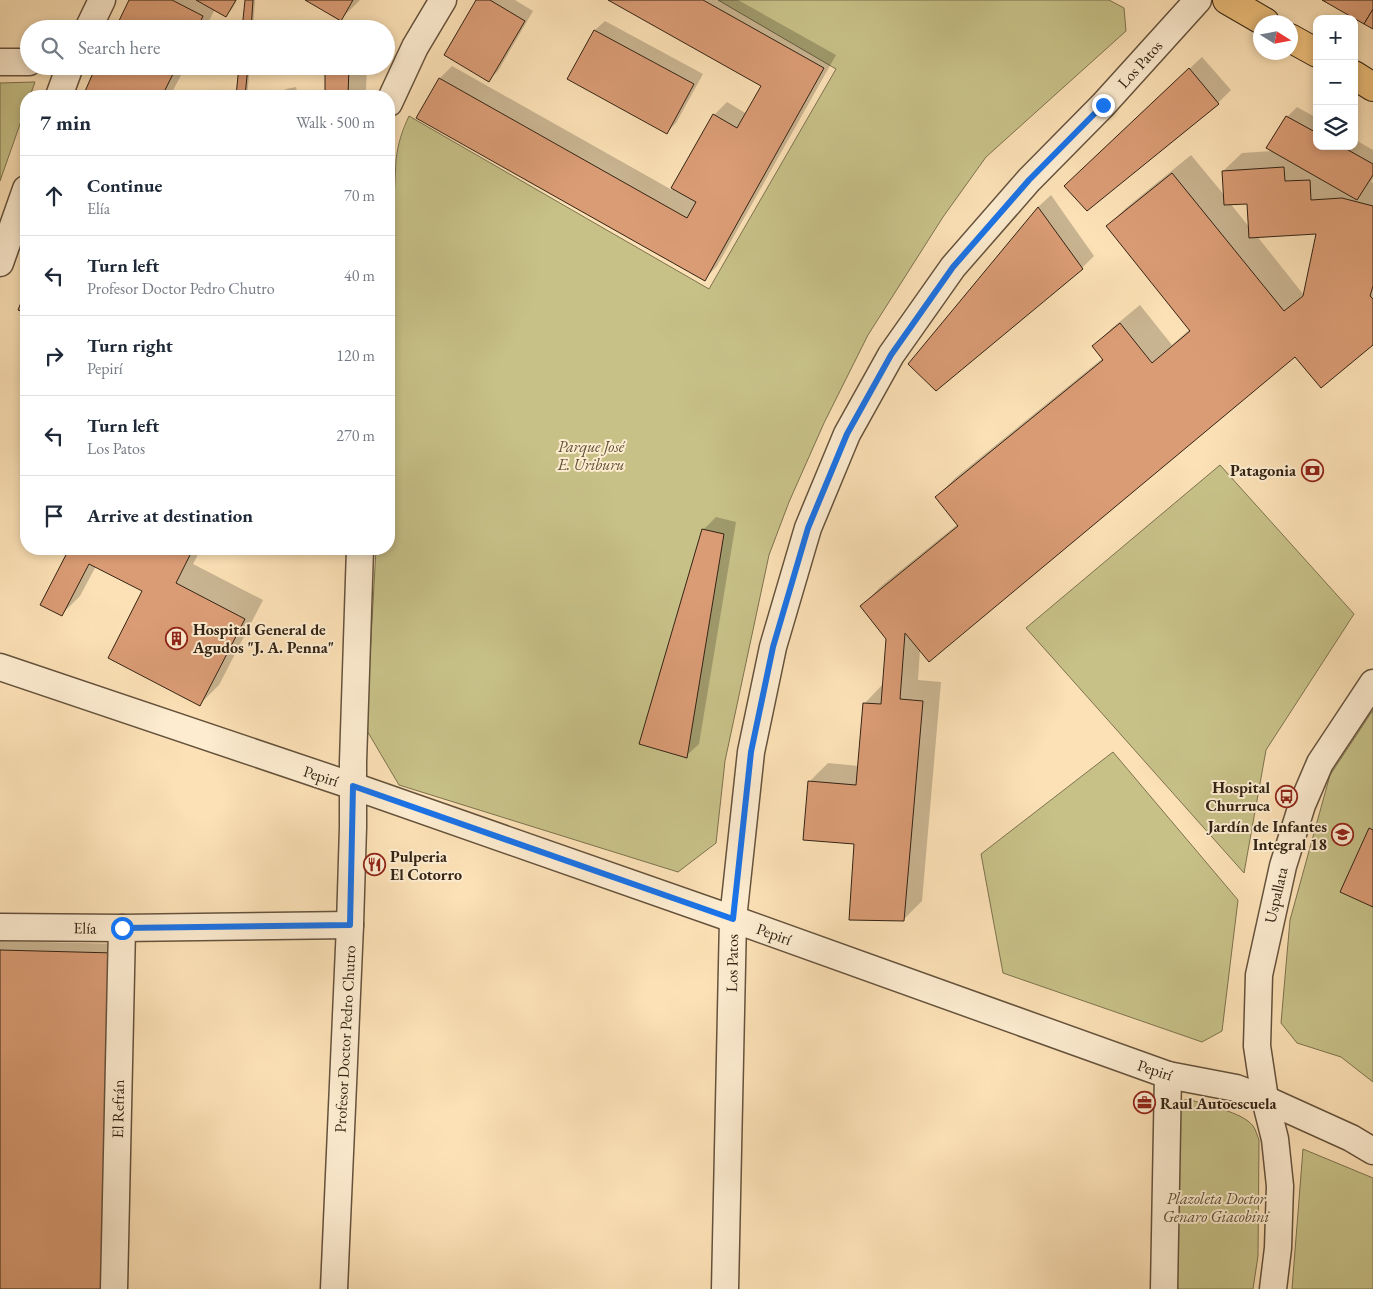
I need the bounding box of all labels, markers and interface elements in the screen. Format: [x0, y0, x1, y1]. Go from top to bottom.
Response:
north arrow [1253, 15, 1298, 60]
map controls [1313, 15, 1358, 150]
button: + [1313, 15, 1358, 60]
search box [20, 20, 395, 75]
icon: search [38, 34, 66, 62]
text: Search here [78, 35, 160, 60]
street label: Los Patos [1113, 35, 1167, 93]
button: − [1313, 60, 1358, 105]
route end [1092, 94, 1115, 117]
button: layers [1313, 105, 1358, 150]
text: 7 min [40, 109, 91, 136]
text: Walk · 500 m [296, 112, 375, 133]
text: Continue [87, 173, 162, 198]
icon: ahead [40, 182, 68, 210]
text: 70 m [344, 185, 375, 206]
text: Elía [87, 198, 110, 219]
text: Turn left [87, 253, 159, 278]
icon: left [40, 262, 68, 290]
text: 40 m [344, 265, 375, 286]
text: Profesor Doctor Pedro Chutro [87, 278, 275, 299]
text: Turn right [87, 333, 173, 358]
icon: right [40, 342, 68, 370]
text: 120 m [336, 345, 375, 366]
text: Pepirí [87, 358, 123, 379]
text: Turn left [87, 413, 159, 438]
icon: left [40, 422, 68, 450]
text: 270 m [336, 425, 375, 446]
park label: Parque José E. Uriburu [557, 436, 626, 475]
text: Los Patos [87, 438, 145, 459]
bank icon: Patagonia [1300, 458, 1324, 482]
place label: Patagonia [1230, 460, 1297, 481]
icon: arrive [40, 502, 68, 530]
text: Arrive at destination [87, 503, 253, 528]
place label: Hospital General de Agudos "J. A. Penna" [192, 619, 334, 658]
building icon: Hospital General de Agudos "J. A. Penna" [165, 626, 189, 650]
street label: Pepirí [301, 760, 341, 792]
place label: Hospital Churruca [1205, 777, 1271, 816]
bus stop icon: Hospital Churruca [1274, 784, 1298, 808]
place label: Jardín de Infantes Integral 18 [1206, 816, 1327, 855]
school or university icon: Jardín de Infantes Integral 18 [1331, 823, 1355, 847]
place label: Pulperia El Cotorro [390, 846, 462, 885]
restaurant icon: Pulperia El Cotorro [362, 853, 386, 877]
street label: Uspallata [1259, 864, 1293, 925]
street label: Elía [73, 917, 97, 939]
route start [111, 917, 134, 940]
street label: Pepirí [754, 918, 794, 950]
street label: Los Patos [721, 934, 743, 992]
street label: Profesor Doctor Pedro Chutro [330, 945, 360, 1133]
street label: Pepirí [1135, 1054, 1175, 1086]
street label: El Refrán [107, 1079, 129, 1139]
office icon: Raul Autoescuela [1132, 1091, 1156, 1115]
place label: Raul Autoescuela [1160, 1093, 1278, 1114]
park label: Plazoleta Doctor Genaro Giacobini [1163, 1188, 1271, 1227]

